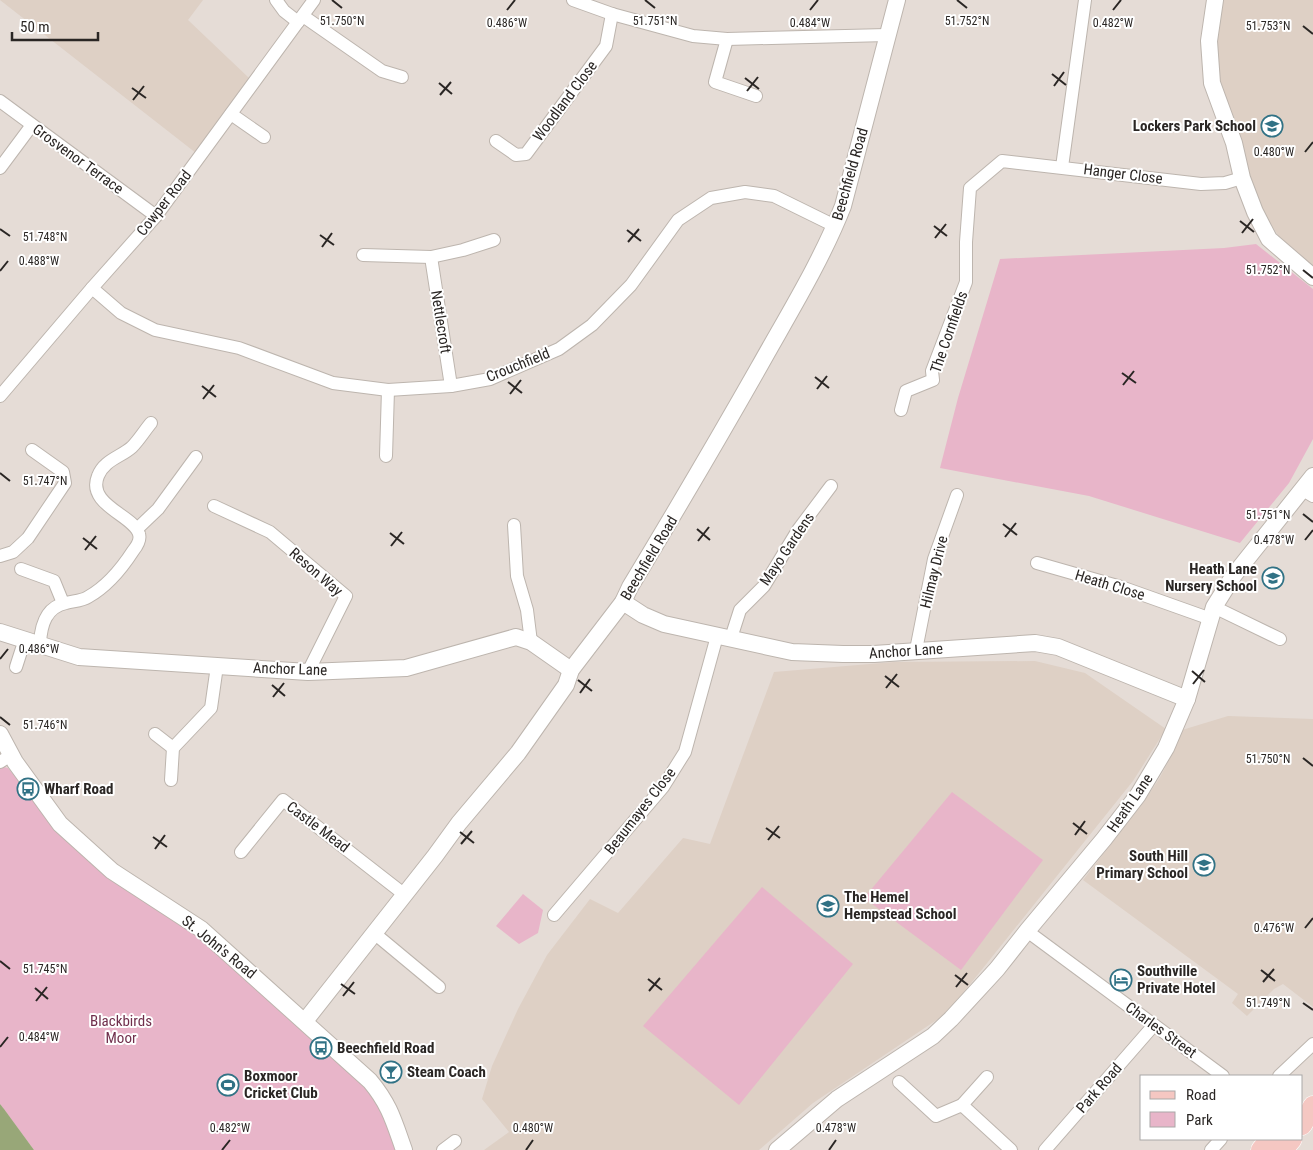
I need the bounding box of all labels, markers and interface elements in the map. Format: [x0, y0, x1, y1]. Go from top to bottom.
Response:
scale bar [12, 10, 99, 42]
text: 51.750°N [320, 14, 364, 28]
text: 51.751°N [633, 14, 677, 28]
text: 51.752°N [945, 14, 989, 28]
text: 0.486°W [487, 16, 527, 30]
text: 0.484°W [790, 16, 830, 30]
text: 0.482°W [1093, 16, 1133, 30]
text: 50 m [20, 18, 50, 36]
text: 51.753°N [1246, 19, 1290, 33]
street label: Woodland Close [529, 57, 601, 145]
school or university icon: Lockers Park School [1260, 114, 1284, 138]
place label: Lockers Park School [1133, 117, 1256, 135]
street label: Grosvenor Terrace [29, 120, 127, 198]
street label: Beechfield Road [828, 126, 872, 222]
text: 0.480°W [1254, 145, 1294, 159]
street label: Hanger Close [1082, 160, 1164, 188]
street label: Cowper Road [133, 167, 195, 239]
text: 51.748°N [23, 230, 67, 244]
text: 0.488°W [19, 254, 59, 268]
text: 51.752°N [1246, 263, 1290, 277]
street label: Nettlecroft [427, 289, 455, 355]
street label: The Cornfields [927, 289, 971, 375]
street label: Crouchfield [483, 344, 553, 386]
text: 51.747°N [23, 474, 67, 488]
text: 51.751°N [1246, 508, 1290, 522]
street label: Mayo Gardens [756, 509, 818, 589]
street label: Beechfield Road [617, 513, 681, 603]
text: 0.478°W [1254, 533, 1294, 547]
street label: Hilmay Drive [916, 534, 952, 610]
street label: Reson Way [286, 544, 346, 600]
place label: Heath Lane Nursery School [1165, 560, 1257, 595]
street label: Heath Close [1073, 566, 1147, 604]
school or university icon: Heath Lane Nursery School [1261, 566, 1285, 590]
street label: Anchor Lane [868, 639, 944, 663]
text: 0.486°W [19, 642, 59, 656]
street label: Anchor Lane [253, 659, 327, 679]
text: 51.746°N [23, 718, 67, 732]
text: 51.750°N [1246, 752, 1290, 766]
street label: Beaumayes Close [601, 764, 679, 858]
street label: Heath Lane [1103, 770, 1157, 836]
bus stop icon: Wharf Road [16, 777, 40, 801]
place label: Wharf Road [44, 780, 113, 798]
street label: Castle Mead [283, 798, 353, 856]
place label: South Hill Primary School [1096, 847, 1188, 882]
school or university icon: South Hill Primary School [1192, 853, 1216, 877]
place label: The Hemel Hempstead School [844, 888, 957, 923]
school or university icon: The Hemel Hempstead School [816, 894, 840, 918]
street label: St. John's Road [178, 911, 260, 983]
text: 0.476°W [1254, 921, 1294, 935]
text: 51.745°N [23, 962, 67, 976]
place label: Southville Private Hotel [1137, 962, 1215, 997]
hotel icon: Southville Private Hotel [1109, 968, 1133, 992]
text: 51.749°N [1246, 996, 1290, 1010]
street label: Charles Street [1122, 998, 1200, 1062]
park label: Blackbirds Moor [90, 1012, 152, 1047]
text: 0.484°W [19, 1030, 59, 1044]
bus stop icon: Beechfield Road [309, 1036, 333, 1060]
place label: Beechfield Road [337, 1039, 434, 1057]
street label: Park Road [1072, 1059, 1126, 1117]
bar icon: Steam Coach [379, 1060, 403, 1084]
place label: Steam Coach [407, 1063, 486, 1081]
place label: Boxmoor Cricket Club [244, 1067, 318, 1102]
sports icon: Boxmoor Cricket Club [216, 1073, 240, 1097]
legend [1140, 1075, 1303, 1140]
text: Road [1186, 1086, 1216, 1104]
text: Park [1186, 1111, 1213, 1129]
text: 0.482°W [210, 1121, 250, 1135]
text: 0.480°W [513, 1121, 553, 1135]
text: 0.478°W [816, 1121, 856, 1135]

